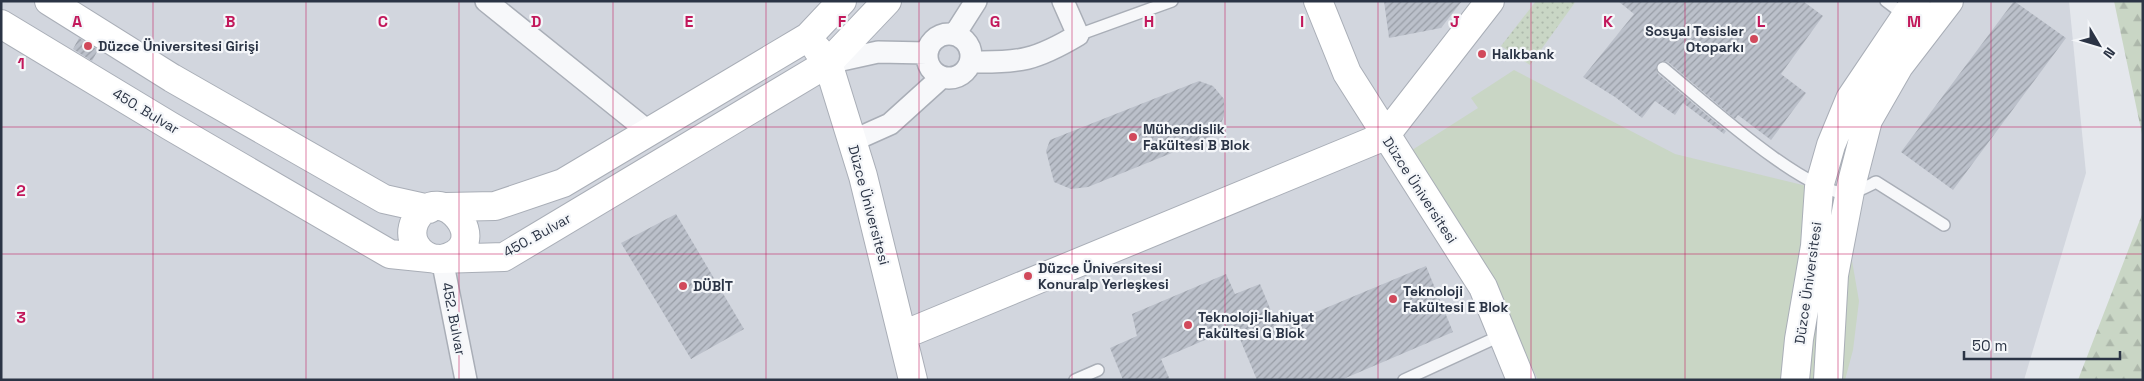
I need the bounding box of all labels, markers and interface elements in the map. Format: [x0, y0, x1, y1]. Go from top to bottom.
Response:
text: A [72, 11, 82, 32]
text: B [225, 11, 235, 32]
text: C [378, 11, 388, 32]
text: D [531, 11, 541, 32]
text: E [685, 11, 694, 32]
text: F [838, 11, 847, 32]
text: G [990, 11, 1000, 32]
text: H [1144, 11, 1154, 32]
text: I [1300, 11, 1304, 32]
text: J [1450, 11, 1460, 32]
text: K [1603, 11, 1613, 32]
text: L [1757, 11, 1766, 32]
text: M [1907, 11, 1921, 32]
north arrow [2074, 20, 2124, 70]
place label: Sosyal Tesisler Otoparkı [1645, 22, 1744, 56]
marker: Sosyal Tesisler Otoparkı [1748, 33, 1760, 45]
place label: Düzce Üniversitesi Girişi [98, 37, 259, 55]
marker: Düzce Üniversitesi Girişi [82, 40, 94, 52]
text: N [2099, 44, 2119, 62]
place label: Halkbank [1492, 45, 1555, 63]
marker: Halkbank [1476, 48, 1488, 60]
text: 1 [17, 53, 25, 74]
street label: 450. Bulvar [109, 84, 183, 138]
place label: Mühendislik Fakültesi B Blok [1143, 120, 1250, 154]
marker: Mühendislik Fakültesi B Blok [1127, 131, 1139, 143]
street label: Düzce Üniversitesi [1379, 133, 1461, 247]
street label: Düzce Üniversitesi [844, 143, 894, 267]
text: 2 [16, 180, 26, 201]
street label: 450. Bulvar [500, 209, 574, 261]
street label: Düzce Üniversitesi [1791, 221, 1825, 345]
place label: Düzce Üniversitesi Konuralp Yerleşkesi [1038, 259, 1169, 293]
marker: Düzce Üniversitesi Konuralp Yerleşkesi [1022, 270, 1034, 282]
place label: DÜBİT [693, 277, 733, 295]
marker: DÜBİT [677, 280, 689, 292]
street label: 452. Bulvar [438, 281, 470, 357]
place label: Teknoloji Fakültesi E Blok [1403, 282, 1508, 316]
marker: Teknoloji Fakültesi E Blok [1387, 293, 1399, 305]
text: 3 [16, 307, 26, 328]
place label: Teknoloji-İlahiyat Fakültesi G Blok [1198, 308, 1314, 342]
marker: Teknoloji-İlahiyat Fakültesi G Blok [1182, 319, 1194, 331]
scale bar [1964, 328, 2120, 360]
text: 50 m [1972, 336, 2007, 355]

